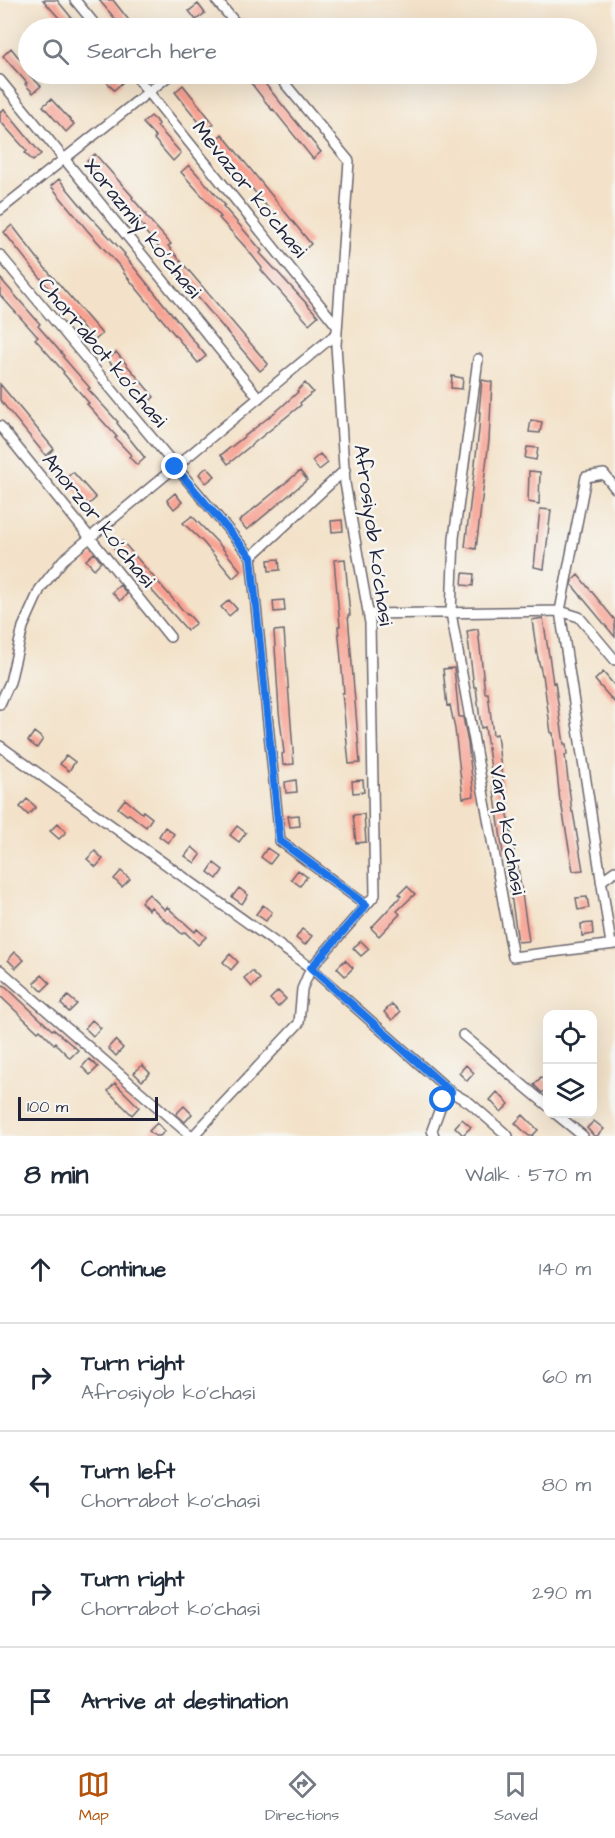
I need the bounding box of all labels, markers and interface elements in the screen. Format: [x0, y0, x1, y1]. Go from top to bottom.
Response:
search box [18, 18, 597, 84]
icon: search [39, 35, 72, 68]
text: Search here [87, 36, 217, 67]
street label: Mevazor ko'chasi [185, 115, 314, 264]
street label: Xorazmiy ko'chasi [75, 152, 208, 306]
street label: Chorrabot ko'chasi [31, 271, 174, 434]
street label: Afrosiyob ko'chasi [344, 443, 401, 628]
street label: Anorzor ko'chasi [35, 447, 162, 594]
route end [161, 453, 187, 479]
street label: Varq ko'chasi [482, 763, 533, 897]
map controls [543, 1010, 597, 1118]
button: locate [543, 1010, 597, 1064]
button: layers [543, 1064, 597, 1118]
route start [429, 1086, 455, 1112]
scale bar [18, 1094, 158, 1122]
text: 100 m [27, 1096, 68, 1118]
text: 8 min [24, 1157, 88, 1193]
text: Walk · 570 m [465, 1161, 591, 1189]
icon: ahead [24, 1253, 57, 1286]
text: Continue [81, 1254, 166, 1285]
text: 140 m [539, 1255, 591, 1283]
text: Turn right [81, 1348, 184, 1379]
icon: right [24, 1361, 57, 1394]
text: 60 m [542, 1363, 591, 1391]
text: Afrosiyob ko'chasi [81, 1379, 255, 1407]
text: Turn left [81, 1456, 175, 1487]
icon: left [24, 1469, 57, 1502]
text: 80 m [542, 1471, 591, 1499]
text: Chorrabot ko'chasi [81, 1487, 260, 1515]
text: Turn right [81, 1564, 184, 1595]
icon: right [24, 1577, 57, 1610]
text: 290 m [532, 1579, 591, 1607]
text: Chorrabot ko'chasi [81, 1595, 260, 1623]
icon: arrive [24, 1685, 57, 1718]
text: Arrive at destination [81, 1686, 288, 1717]
tab: Map [77, 1768, 110, 1826]
tab: Directions [265, 1768, 339, 1826]
tab: Saved [494, 1768, 538, 1826]

